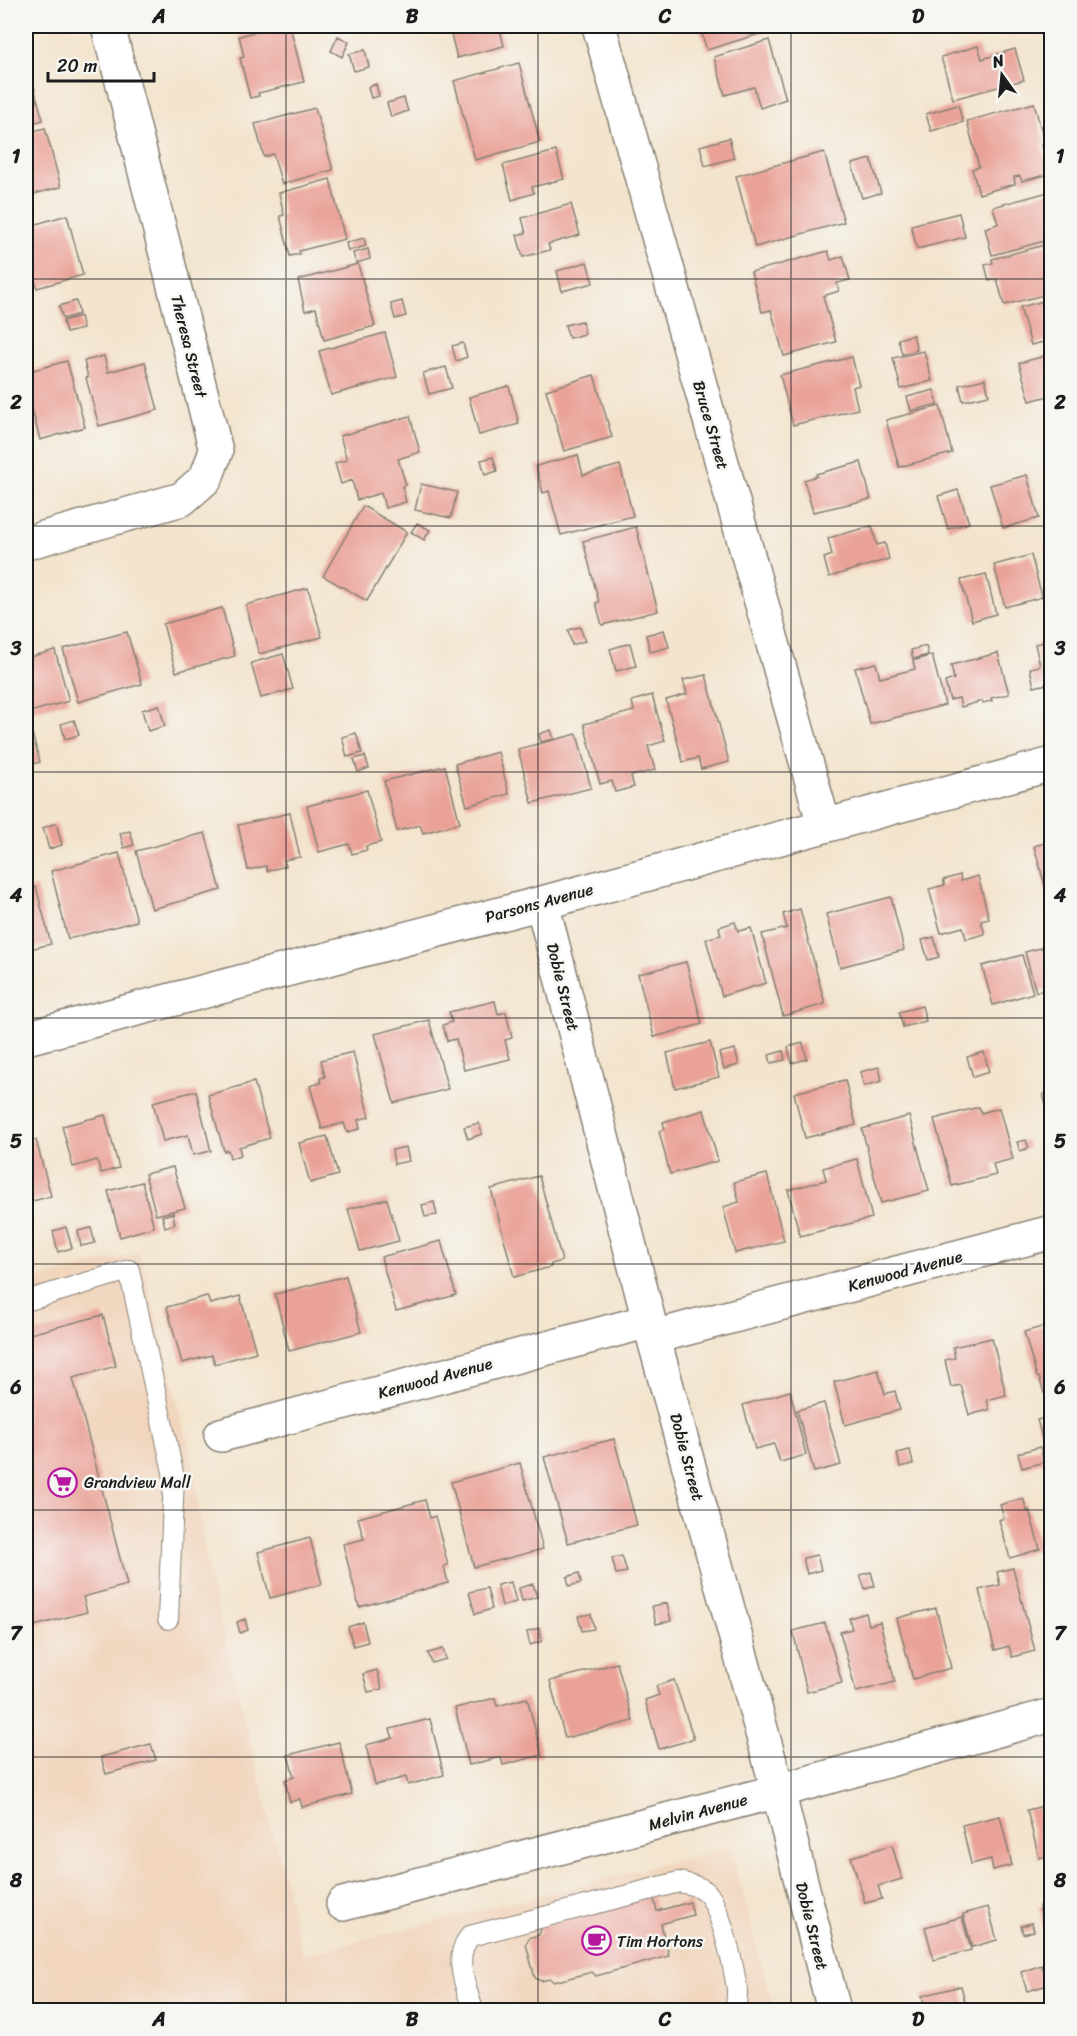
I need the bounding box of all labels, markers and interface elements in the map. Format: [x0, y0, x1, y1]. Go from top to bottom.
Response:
text: A [151, 0, 166, 34]
text: B [406, 0, 419, 34]
text: C [658, 0, 672, 34]
text: D [912, 0, 925, 34]
scale bar [48, 45, 154, 83]
north arrow [972, 45, 1032, 105]
text: N [988, 45, 1008, 77]
text: 20 m [57, 50, 97, 82]
text: 1 [12, 139, 21, 174]
text: 1 [1056, 139, 1065, 174]
street label: Theresa Street [162, 291, 216, 401]
street label: Bruce Street [684, 377, 738, 473]
text: 2 [9, 385, 22, 420]
text: 2 [1053, 385, 1066, 420]
text: 3 [10, 631, 22, 666]
text: 3 [1054, 631, 1066, 666]
street label: Parsons Avenue [482, 875, 596, 931]
text: 4 [9, 878, 23, 913]
text: 4 [1053, 878, 1067, 913]
street label: Dobie Street [538, 940, 588, 1034]
text: 5 [10, 1124, 22, 1159]
text: 5 [1054, 1124, 1066, 1159]
street label: Kenwood Avenue [845, 1242, 966, 1300]
street label: Kenwood Avenue [375, 1349, 496, 1407]
text: 6 [9, 1370, 22, 1405]
text: 6 [1053, 1370, 1066, 1405]
street label: Dobie Street [661, 1410, 713, 1504]
supermarket icon: Grandview Mall [47, 1466, 79, 1498]
place label: Grandview Mall [84, 1468, 191, 1497]
text: 7 [10, 1616, 23, 1651]
text: 7 [1054, 1616, 1067, 1651]
street label: Melvin Avenue [645, 1785, 751, 1839]
text: 8 [9, 1863, 23, 1898]
text: 8 [1053, 1863, 1067, 1898]
street label: Dobie Street [787, 1879, 837, 1973]
cafe icon: Tim Hortons [580, 1925, 612, 1957]
place label: Tim Hortons [617, 1927, 704, 1956]
text: A [151, 2002, 166, 2036]
text: B [406, 2002, 419, 2036]
text: C [658, 2002, 672, 2036]
text: D [912, 2002, 925, 2036]

